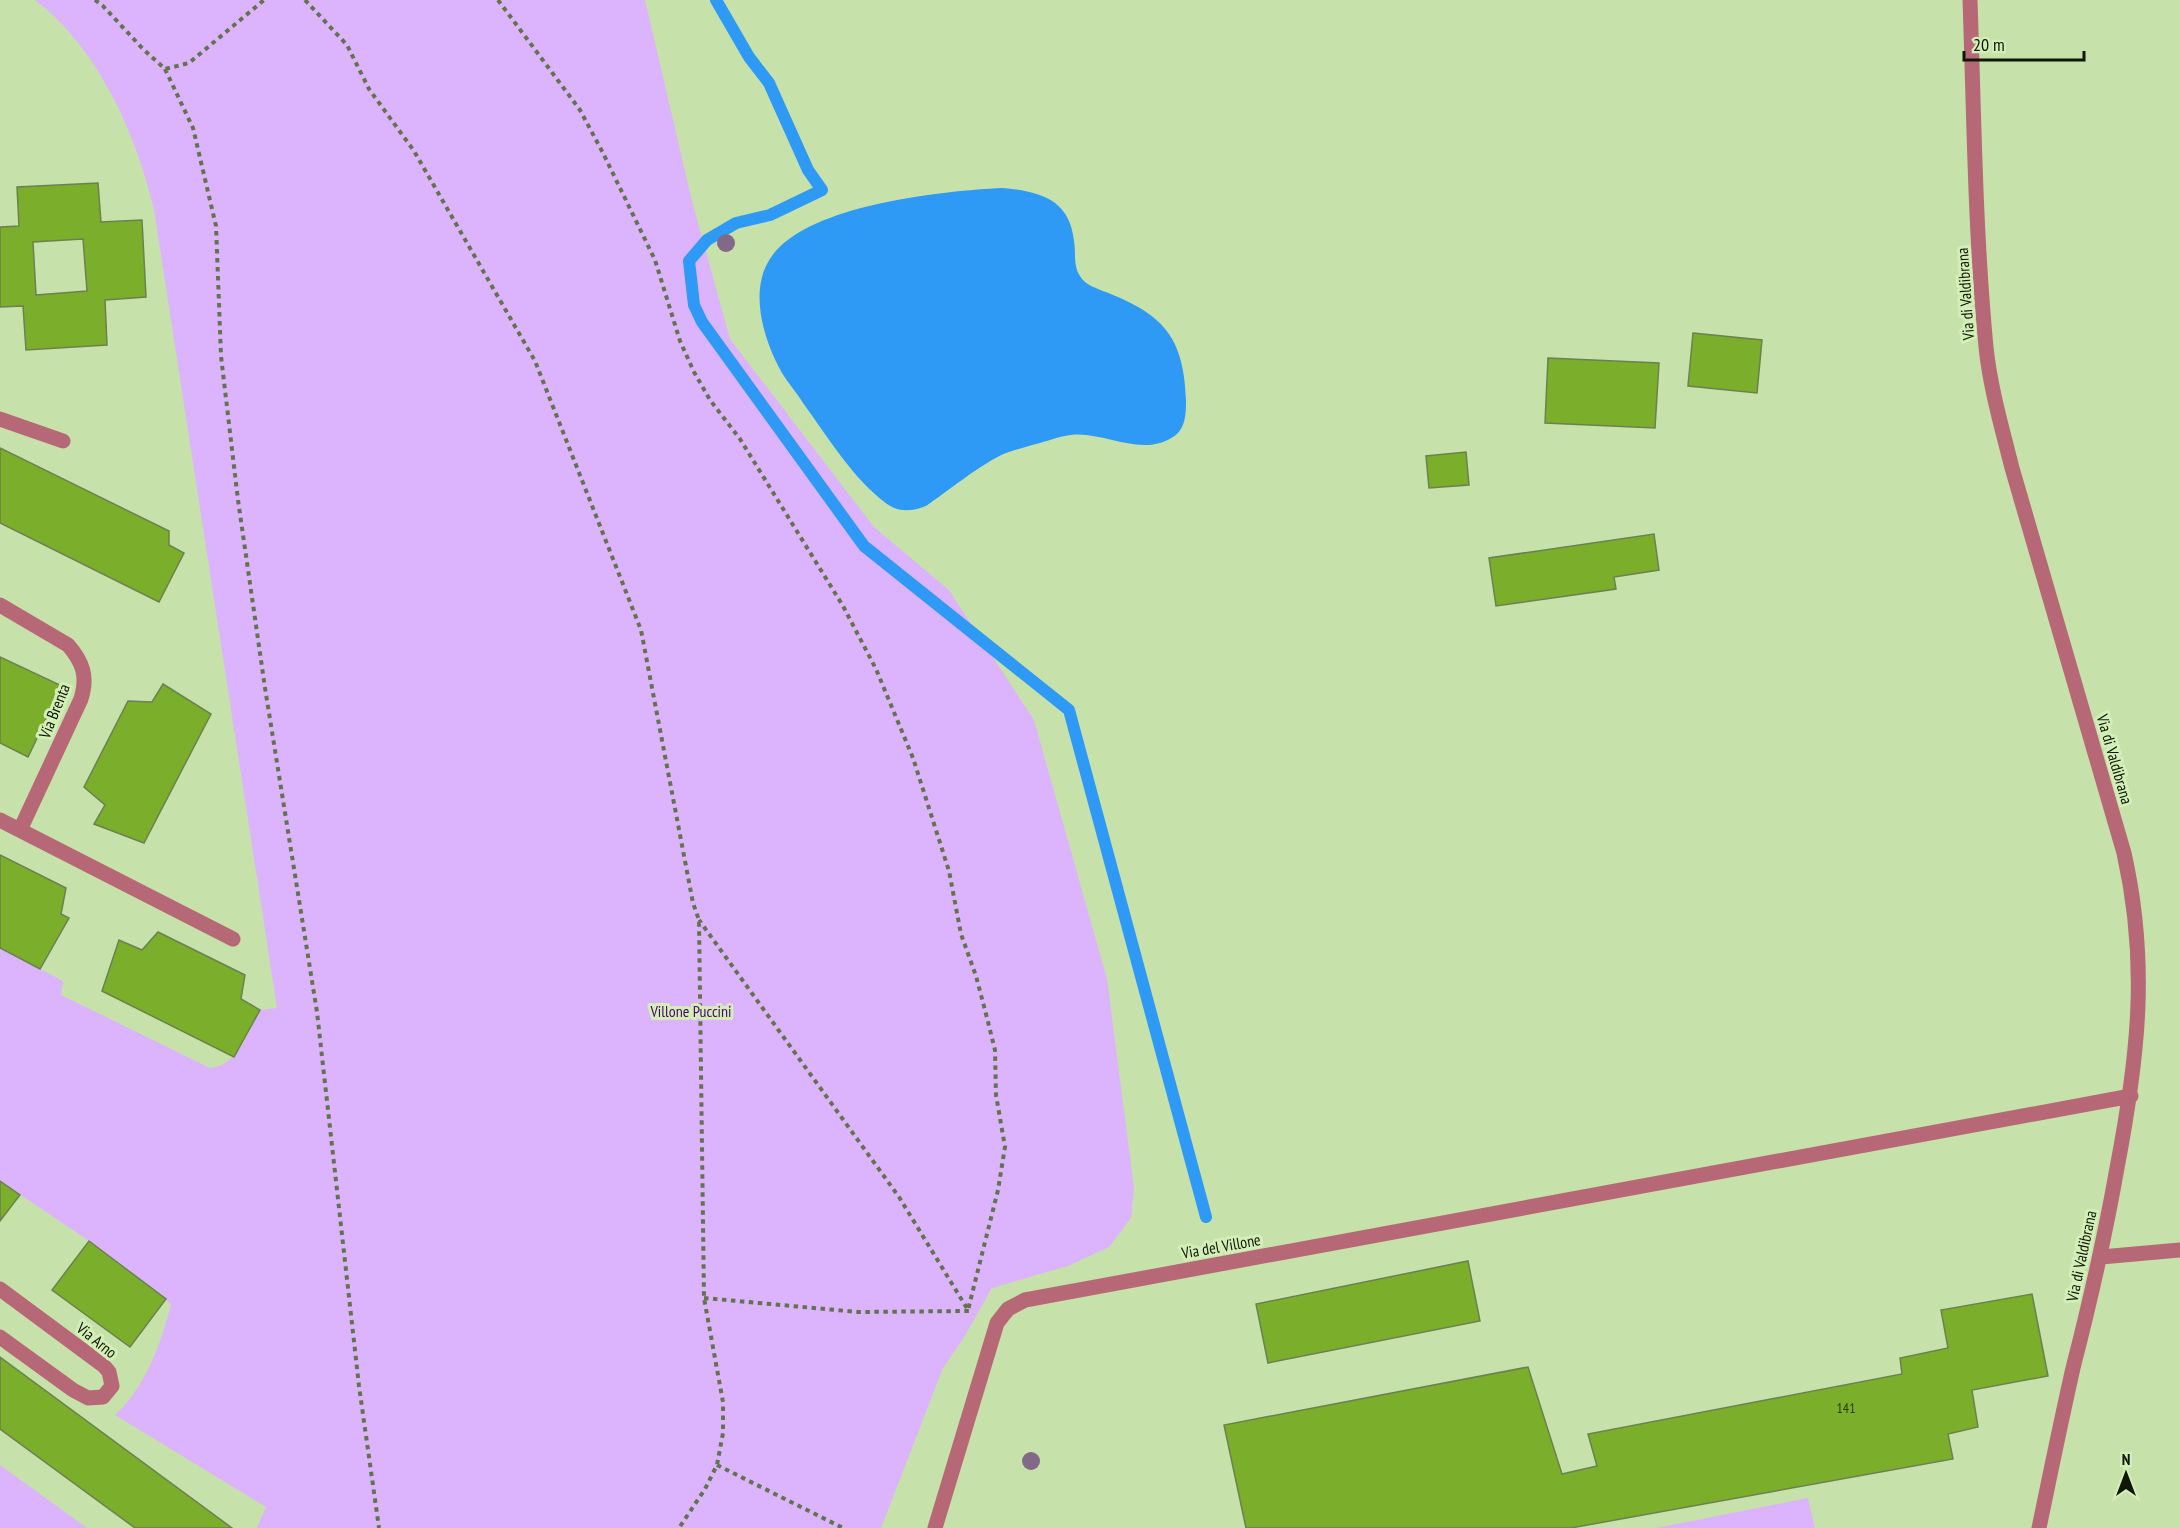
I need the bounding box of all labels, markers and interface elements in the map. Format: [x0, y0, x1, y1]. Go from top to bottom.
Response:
scale bar [1964, 24, 2084, 62]
text: 20 m [1973, 33, 2005, 56]
street label: Via di Valdibrana [1952, 247, 1978, 342]
street label: Via Brenta [34, 681, 74, 742]
street label: Via di Valdibrana [2092, 711, 2137, 806]
park label: Villone Puccini [649, 1001, 732, 1021]
street label: Via di Valdibrana [2061, 1209, 2100, 1304]
street label: Via del Villone [1179, 1229, 1262, 1263]
street label: Via Arno [72, 1317, 121, 1362]
house number: 141 [1837, 1399, 1855, 1417]
north arrow [2096, 1444, 2156, 1504]
text: N [2122, 1449, 2130, 1469]

